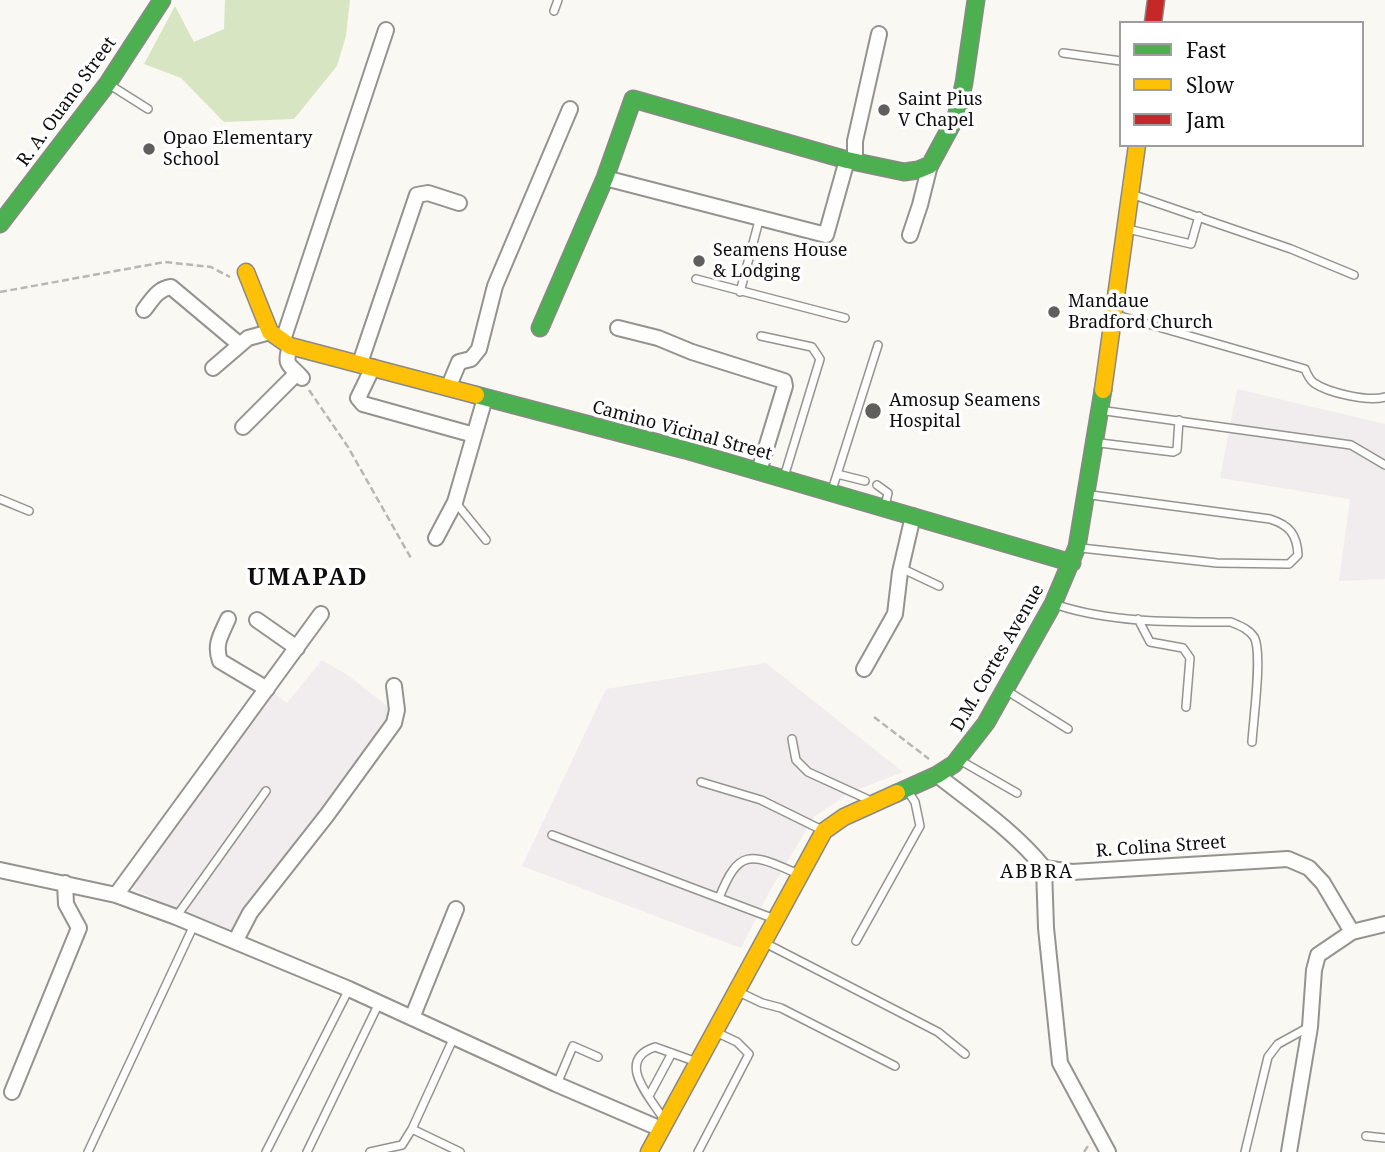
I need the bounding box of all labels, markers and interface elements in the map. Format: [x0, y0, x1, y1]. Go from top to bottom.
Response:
legend [1119, 21, 1364, 147]
street label: R. A. Ouano Street [13, 33, 121, 171]
text: Fast [1186, 36, 1226, 64]
text: Slow [1186, 71, 1234, 99]
place label: Saint Pius V Chapel [898, 89, 982, 132]
marker: Saint Pius V Chapel [876, 102, 892, 118]
text: Jam [1186, 106, 1225, 134]
place label: Opao Elementary School [163, 128, 312, 170]
marker: Opao Elementary School [141, 141, 157, 157]
place label: Seamens House & Lodging [713, 240, 847, 282]
marker: Seamens House & Lodging [691, 253, 707, 269]
place label: Mandaue Bradford Church [1068, 291, 1213, 334]
marker: Mandaue Bradford Church [1046, 304, 1062, 320]
place label: Amosup Seamens Hospital [889, 390, 1040, 432]
street label: Camino Vicinal Street [590, 397, 774, 465]
marker: Amosup Seamens Hospital [863, 401, 883, 421]
district label: UMAPAD [248, 564, 368, 592]
street label: D.M. Cortes Avenue [947, 581, 1049, 735]
street label: R. Colina Street [1095, 832, 1227, 862]
district label: ABBRA [1001, 862, 1073, 884]

